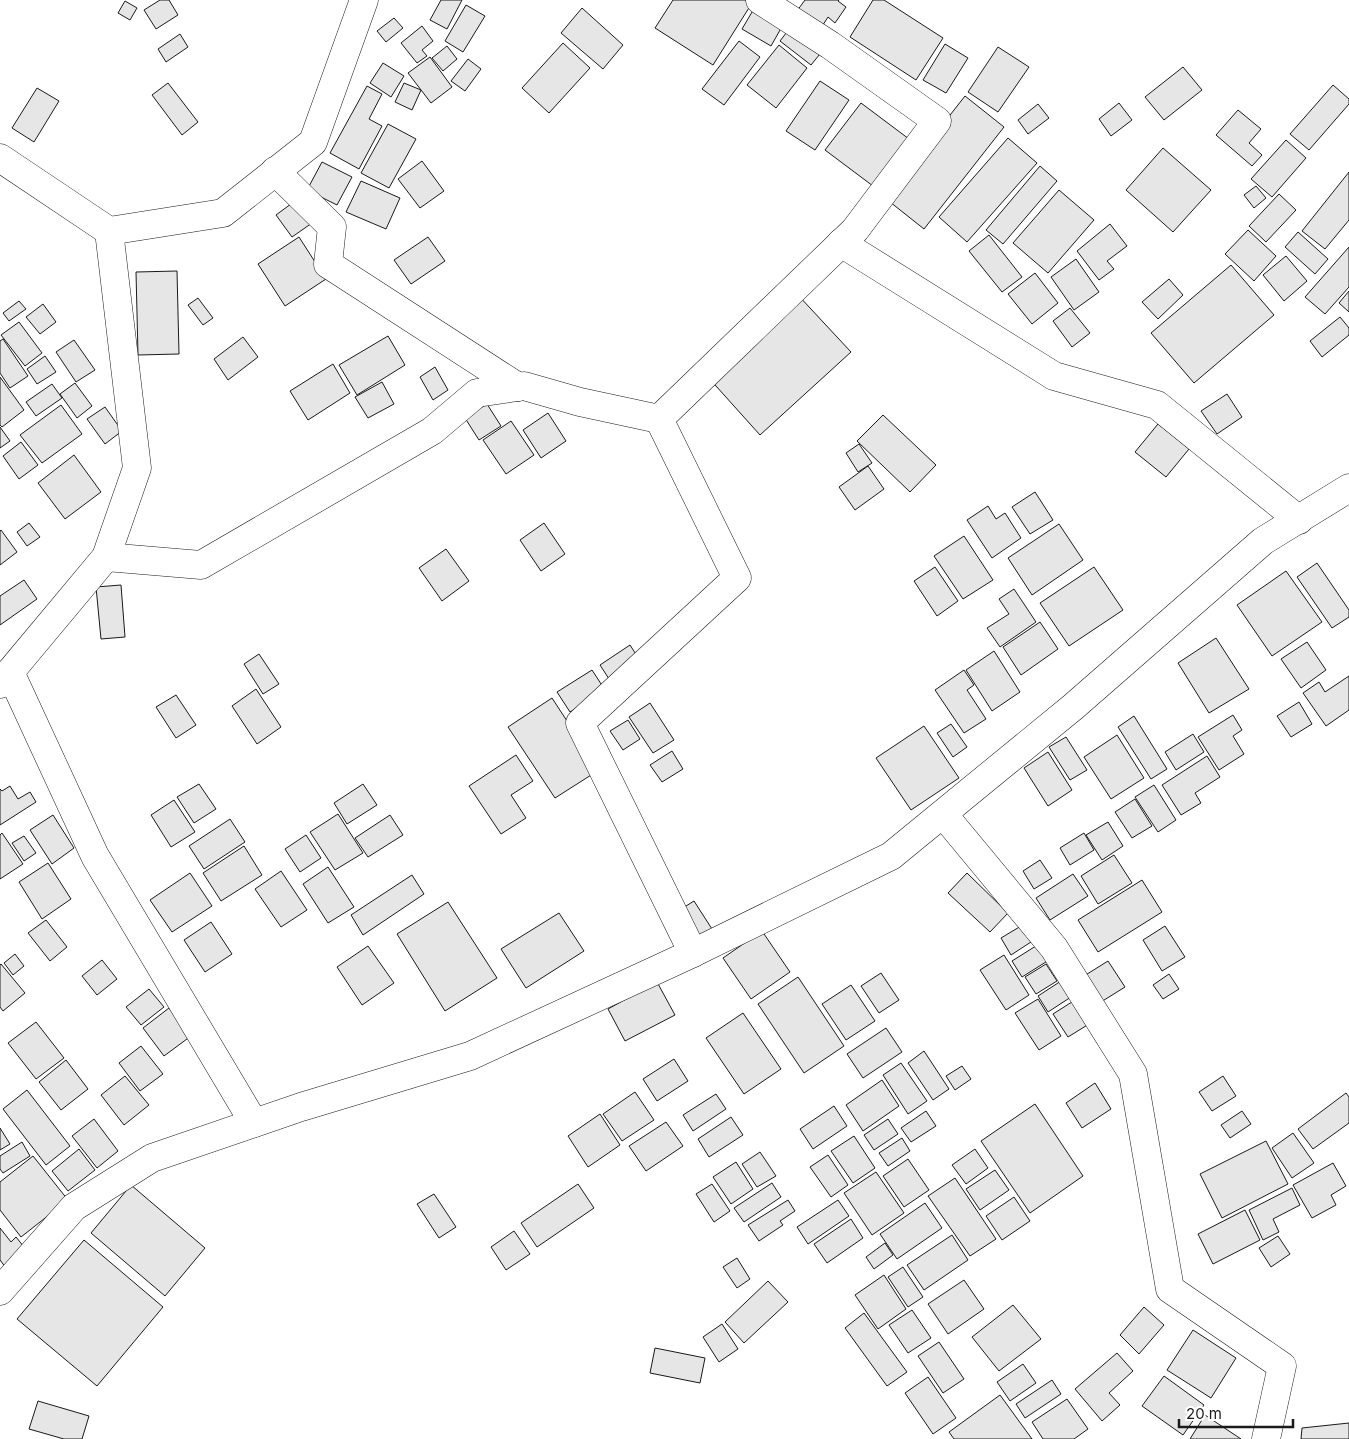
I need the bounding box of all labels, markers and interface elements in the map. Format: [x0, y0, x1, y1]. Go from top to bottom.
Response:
scale bar [1179, 1396, 1293, 1428]
text: 20 m [1186, 1404, 1222, 1423]

